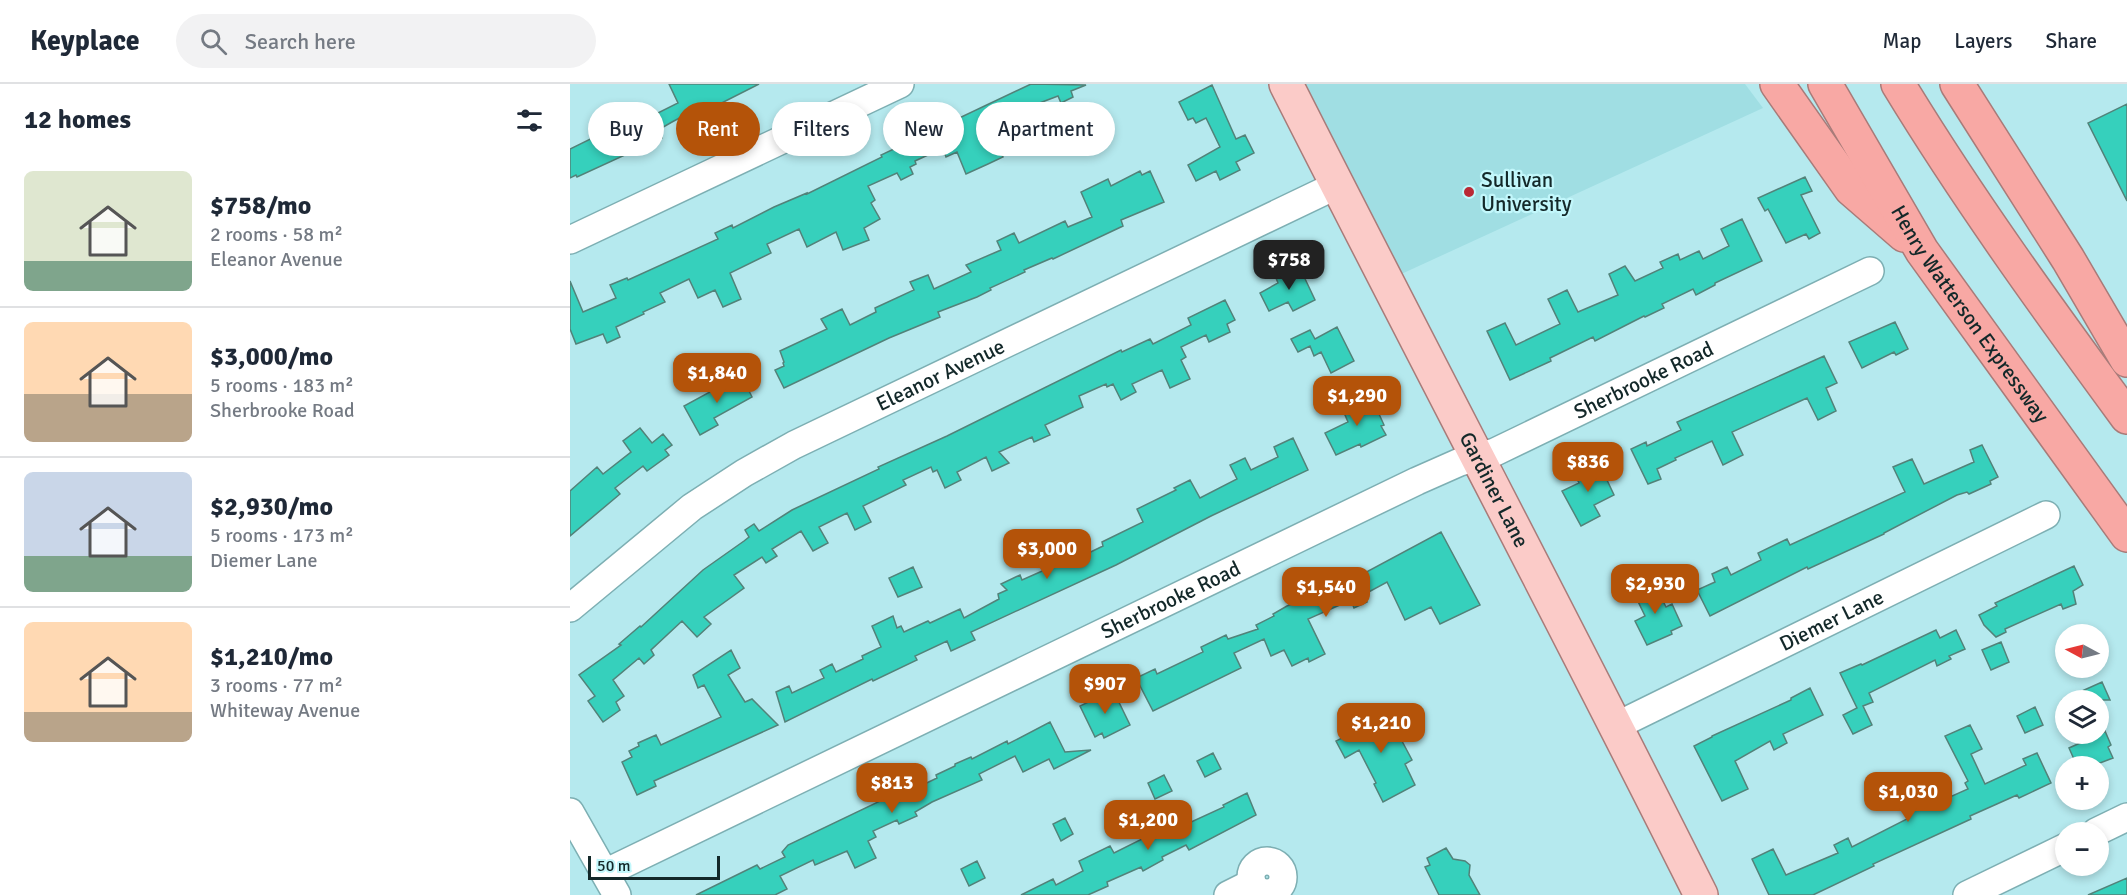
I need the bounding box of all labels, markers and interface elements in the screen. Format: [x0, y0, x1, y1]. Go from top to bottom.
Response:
search box [176, 14, 596, 68]
text: Keyplace [30, 24, 140, 58]
icon: search [197, 25, 230, 58]
text: Search here [245, 28, 356, 55]
text: Map [1883, 28, 1921, 54]
text: Layers [1954, 28, 2012, 54]
text: Share [2045, 28, 2097, 54]
chip: Buy [588, 102, 664, 156]
chip: Rent [676, 102, 760, 156]
chip: Filters [772, 102, 871, 156]
chip: New [883, 102, 964, 156]
chip: Apartment [976, 102, 1115, 156]
text: 12 homes [24, 104, 131, 136]
icon: filters [513, 104, 546, 137]
place label: Sullivan University [1481, 167, 1572, 217]
marker: Sullivan University [1462, 185, 1476, 199]
text: $758/mo [210, 190, 311, 222]
icon: home [72, 195, 144, 267]
street label: Henry Watterson Expressway [1885, 200, 2055, 428]
text: 2 rooms · 58 m² [210, 222, 343, 247]
pin: $758 [1253, 240, 1325, 291]
text: Eleanor Avenue [210, 247, 343, 272]
text: $758 [1267, 247, 1311, 272]
street label: Eleanor Avenue [872, 333, 1009, 417]
street label: Sherbrooke Road [1569, 336, 1718, 425]
text: $3,000/mo [210, 341, 333, 373]
icon: home [72, 346, 144, 418]
pin: $1,840 [668, 353, 766, 404]
text: $1,840 [687, 360, 747, 385]
text: 5 rooms · 183 m² [210, 373, 354, 398]
pin: $1,290 [1308, 376, 1406, 427]
text: $1,290 [1327, 383, 1387, 408]
text: Sherbrooke Road [210, 398, 355, 423]
street label: Gardiner Lane [1454, 428, 1535, 552]
pin: $836 [1552, 442, 1624, 493]
text: $836 [1566, 449, 1610, 474]
text: $2,930/mo [210, 491, 333, 523]
icon: home [72, 496, 144, 568]
text: 5 rooms · 173 m² [210, 523, 354, 548]
pin: $3,000 [998, 529, 1096, 580]
text: $3,000 [1017, 536, 1077, 561]
text: Diemer Lane [210, 548, 317, 573]
street label: Sherbrooke Road [1097, 555, 1245, 645]
pin: $2,930 [1606, 564, 1704, 615]
pin: $1,540 [1277, 567, 1375, 618]
text: $2,930 [1625, 571, 1685, 596]
text: $1,540 [1296, 574, 1356, 599]
street label: Diemer Lane [1775, 584, 1888, 657]
north arrow [2055, 624, 2109, 678]
map controls [2055, 624, 2109, 876]
text: $1,210/mo [210, 641, 333, 673]
icon: home [72, 646, 144, 718]
pin: $907 [1069, 664, 1141, 715]
text: $907 [1083, 671, 1127, 696]
text: 3 rooms · 77 m² [210, 673, 343, 698]
button: layers [2055, 690, 2109, 744]
text: Whiteway Avenue [210, 698, 360, 723]
pin: $1,210 [1332, 703, 1430, 754]
text: $1,210 [1351, 710, 1411, 735]
button: + [2055, 756, 2109, 810]
pin: $813 [856, 763, 928, 814]
text: $813 [870, 770, 914, 795]
pin: $1,030 [1859, 772, 1957, 823]
text: $1,030 [1878, 779, 1938, 804]
pin: $1,200 [1099, 800, 1197, 851]
text: $1,200 [1118, 807, 1178, 832]
button: − [2055, 822, 2109, 876]
scale bar [588, 853, 720, 880]
text: 50 m [597, 856, 631, 876]

